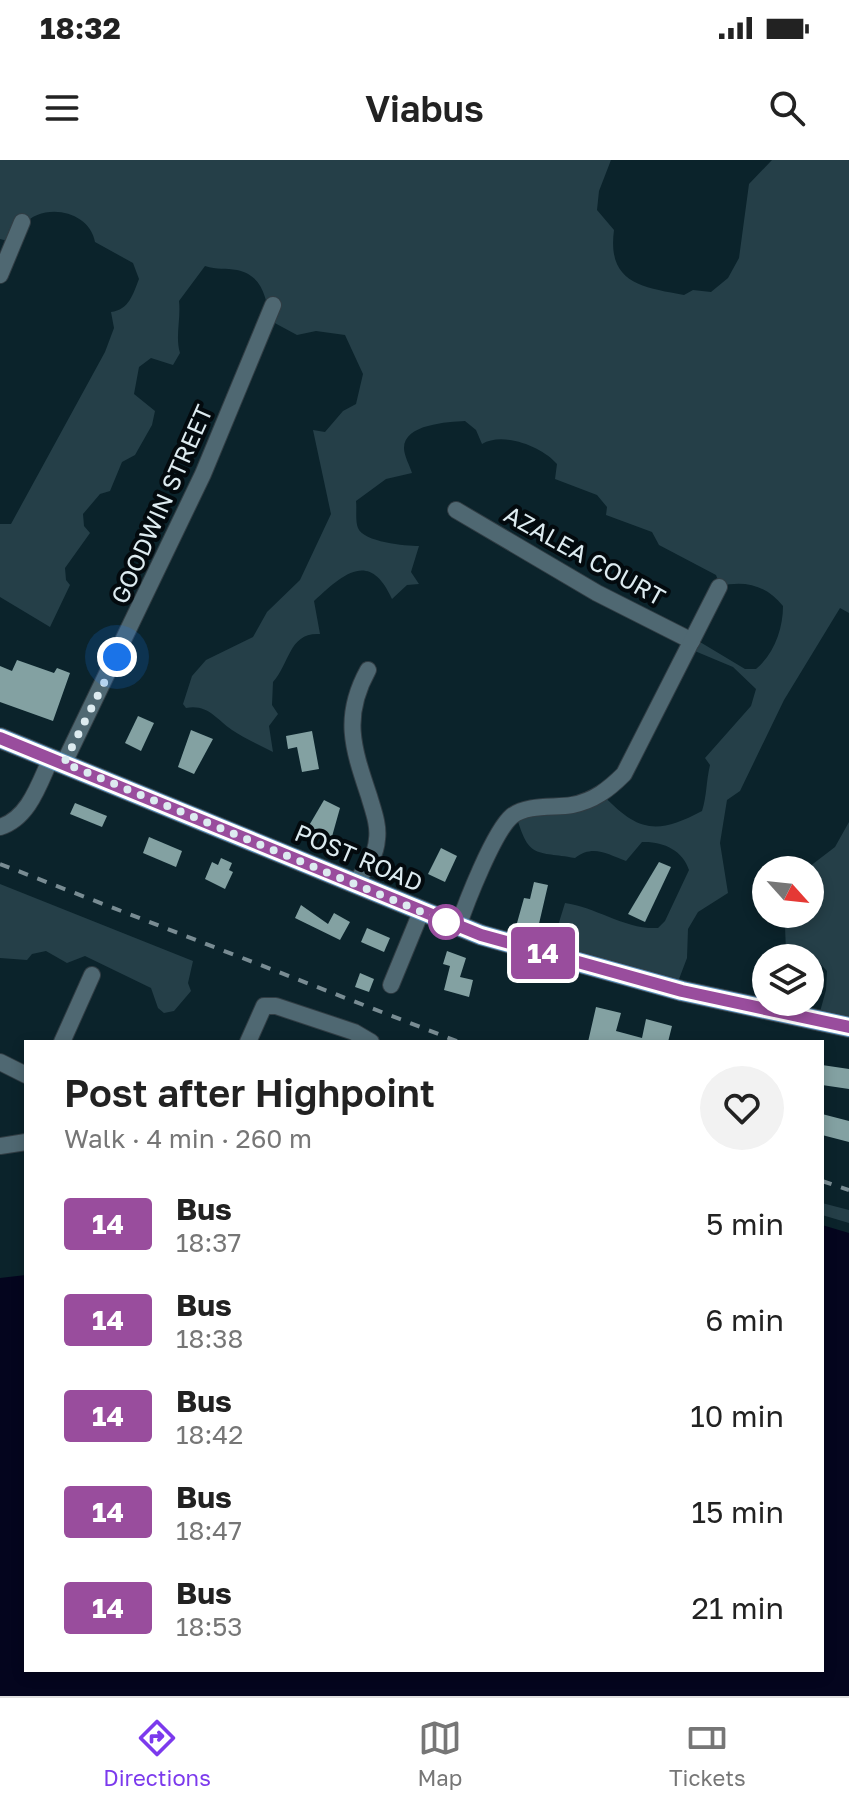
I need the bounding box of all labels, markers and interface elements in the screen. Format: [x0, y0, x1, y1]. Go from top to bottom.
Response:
text: 18:32 [40, 10, 121, 46]
icon: menu [40, 86, 84, 130]
icon: search [765, 86, 809, 130]
text: Viabus [365, 87, 484, 130]
street label: GOODWIN STREET [104, 400, 218, 608]
street label: AZALEA COURT [499, 499, 671, 611]
your location [97, 637, 137, 677]
street label: POST ROAD [291, 817, 427, 897]
north arrow [752, 856, 824, 928]
map controls [752, 856, 824, 1016]
unlabelled marker [429, 905, 463, 939]
line badge: 14 [507, 927, 579, 979]
text: 14 [527, 936, 559, 969]
button: layers [752, 944, 824, 1016]
button: heart [700, 1066, 784, 1150]
text: Post after Highpoint [64, 1070, 435, 1115]
text: Walk · 4 min · 260 m [64, 1123, 312, 1154]
text: Bus [176, 1191, 232, 1227]
text: 5 min [706, 1206, 784, 1242]
text: 14 [92, 1207, 124, 1240]
text: 18:37 [176, 1227, 241, 1258]
text: Bus [176, 1287, 232, 1323]
text: 6 min [705, 1302, 784, 1338]
text: 14 [92, 1303, 124, 1336]
text: 18:38 [176, 1323, 243, 1354]
text: Bus [176, 1383, 232, 1419]
text: 10 min [690, 1398, 784, 1434]
text: 14 [92, 1399, 124, 1432]
text: 18:42 [176, 1419, 243, 1450]
text: Bus [176, 1479, 232, 1515]
text: 15 min [692, 1494, 784, 1530]
text: 14 [92, 1495, 124, 1528]
text: 18:47 [176, 1515, 242, 1546]
text: Bus [176, 1575, 232, 1611]
text: 21 min [692, 1590, 784, 1626]
text: 14 [92, 1591, 124, 1624]
text: 18:53 [176, 1611, 243, 1642]
tab: Directions [103, 1716, 211, 1791]
tab: Map [417, 1716, 462, 1791]
tab: Tickets [669, 1716, 746, 1791]

